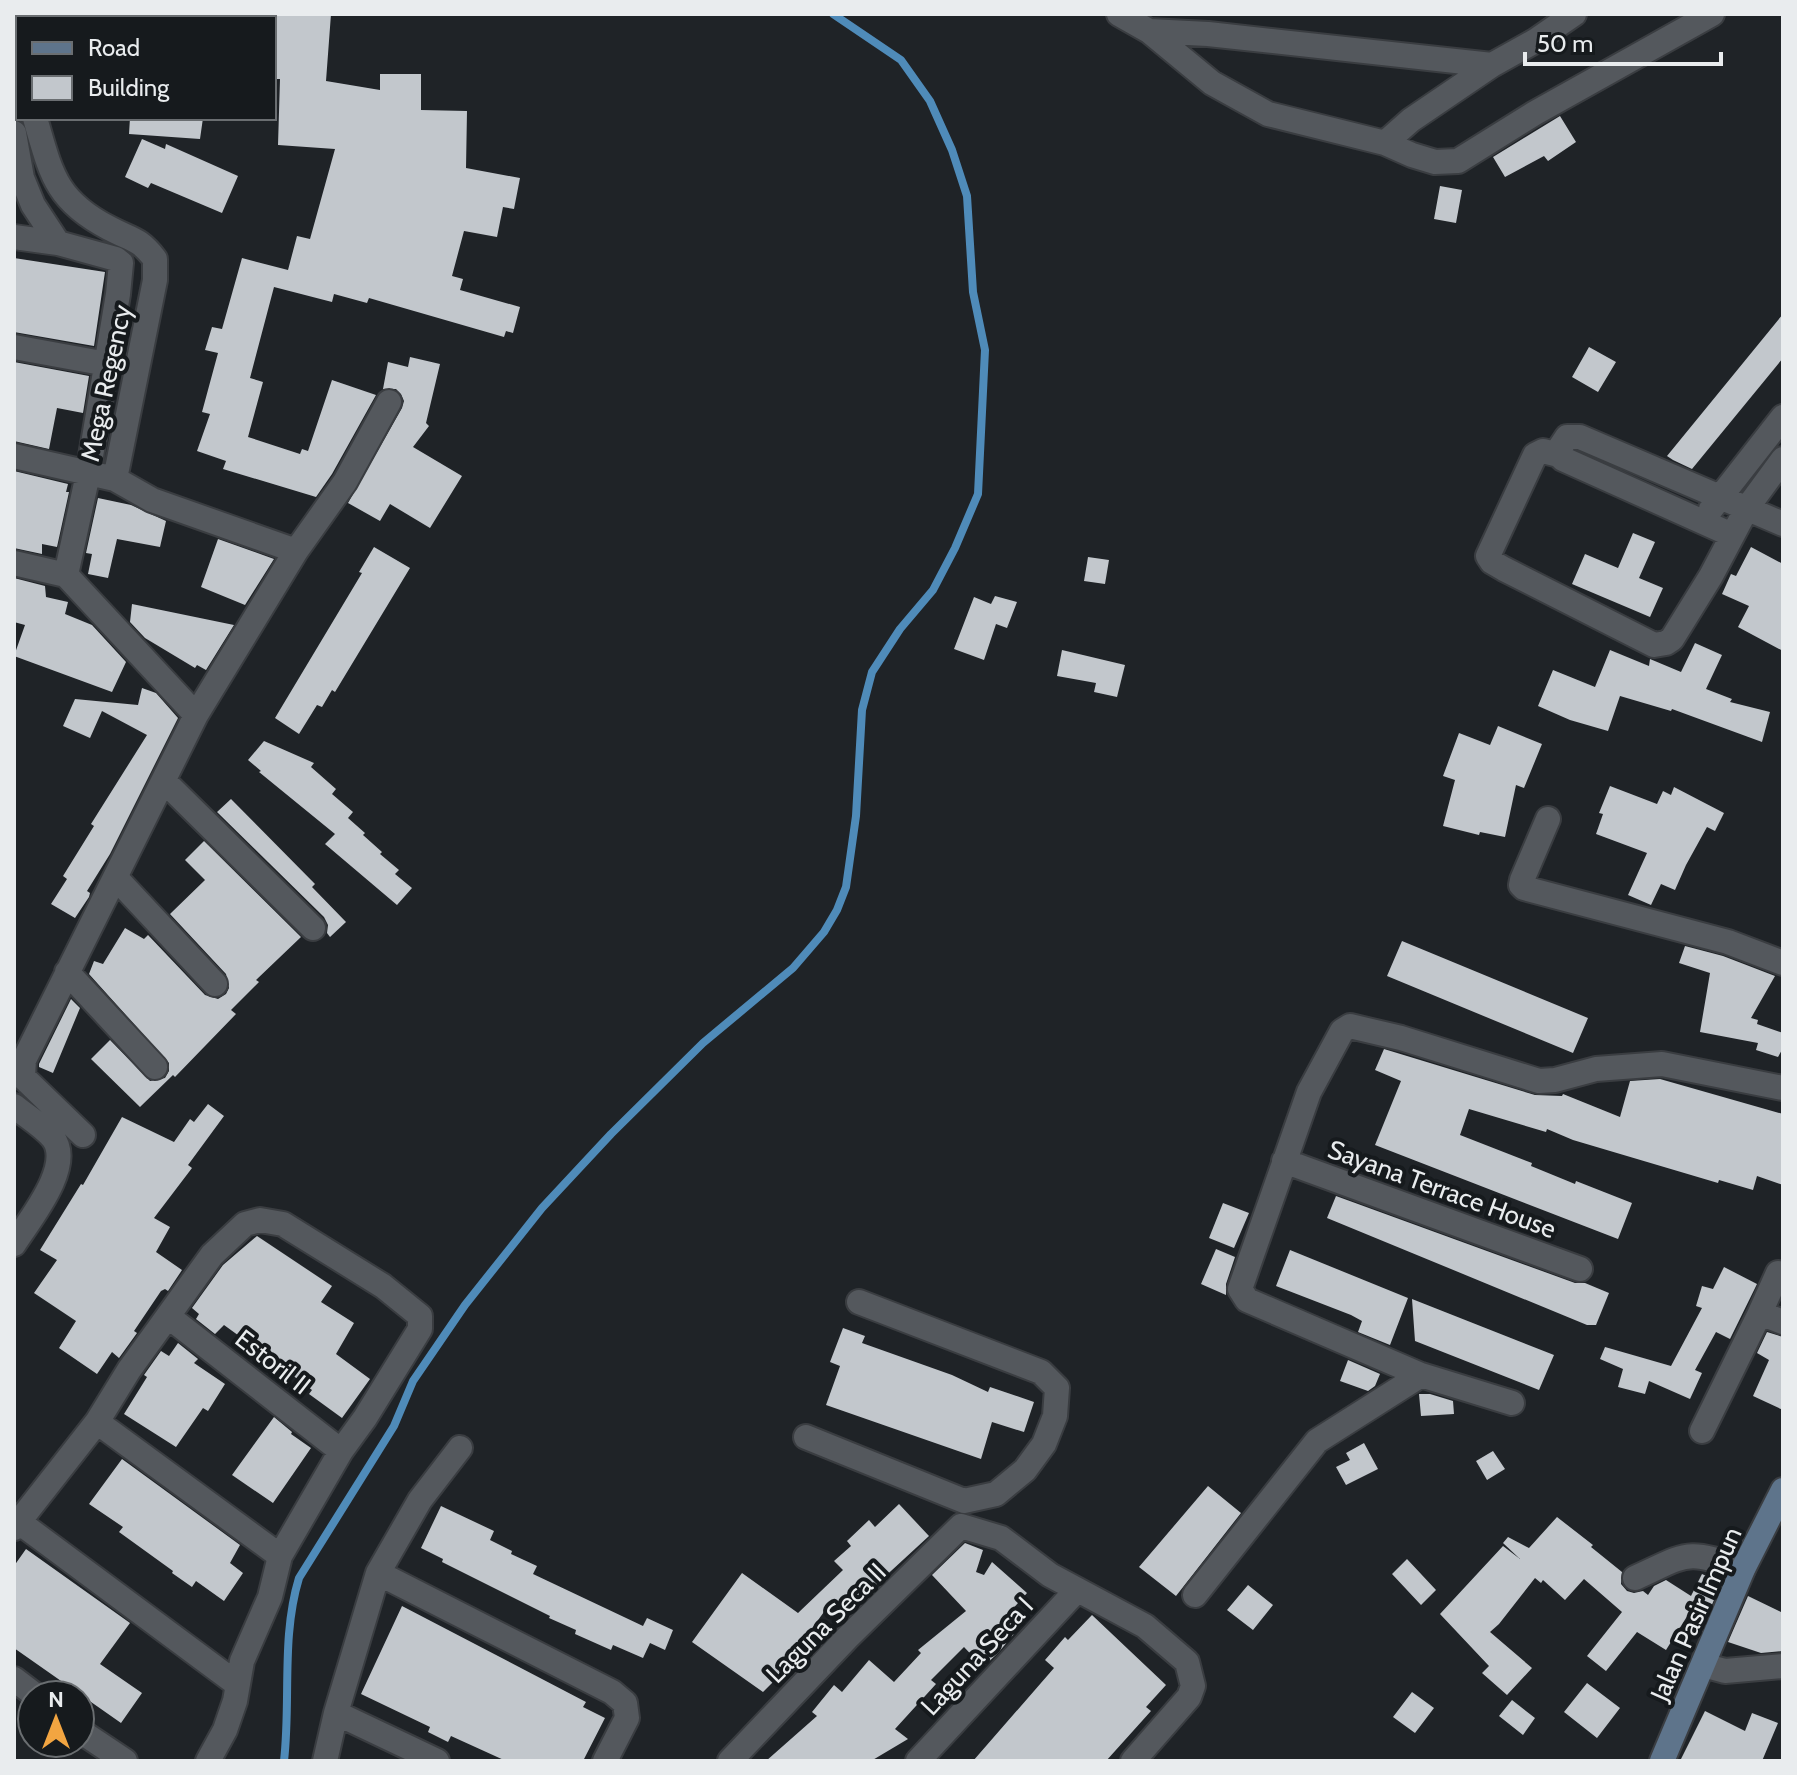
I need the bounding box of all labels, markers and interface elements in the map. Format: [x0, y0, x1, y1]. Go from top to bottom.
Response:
legend [16, 16, 276, 120]
scale bar [1525, 16, 1721, 66]
text: 50 m [1537, 29, 1593, 58]
text: Road [88, 33, 140, 62]
text: Building [88, 73, 170, 102]
street label: Mega Regency [74, 302, 138, 464]
street label: Sayana Terrace House [1324, 1133, 1560, 1245]
street label: Estoril II [229, 1323, 317, 1401]
street label: Jalan Pasir Impun [1643, 1522, 1749, 1707]
street label: Laguna Seca II [759, 1556, 893, 1690]
street label: Laguna Seca I [914, 1590, 1040, 1722]
north arrow [16, 1679, 96, 1759]
text: N [48, 1686, 64, 1713]

